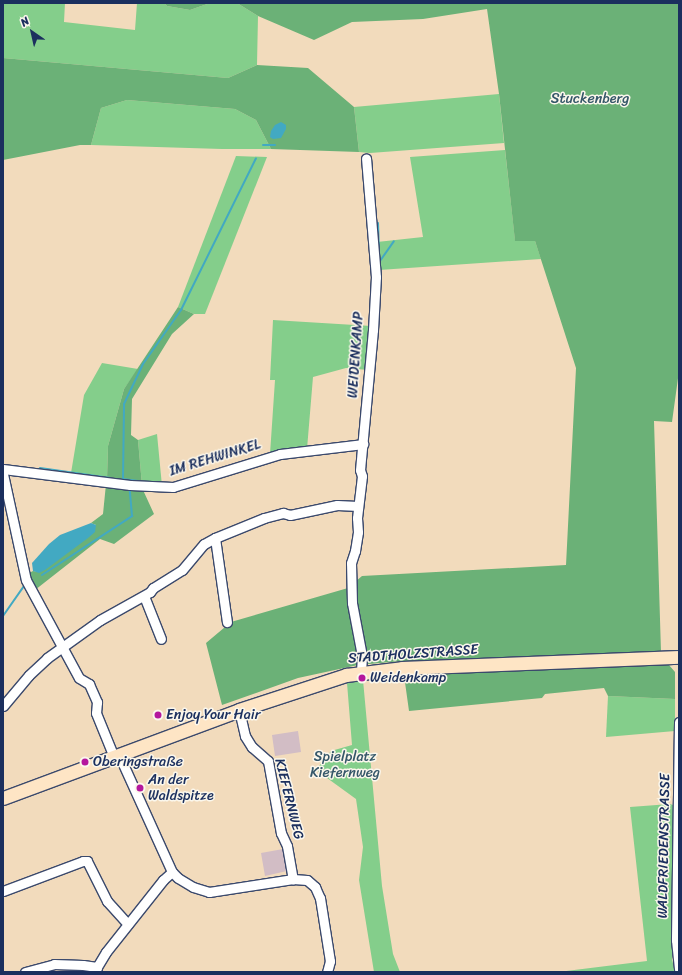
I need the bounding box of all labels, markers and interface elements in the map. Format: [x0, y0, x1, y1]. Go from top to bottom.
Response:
north arrow [12, 12, 52, 52]
text: N [17, 12, 33, 32]
park label: Stuckenberg [551, 91, 629, 107]
street label: WEIDENKAMP [345, 311, 367, 399]
street label: IM REHWINKEL [167, 436, 263, 480]
street label: STADTHOLZSTRASSE [347, 641, 479, 667]
place label: Weidenkamp [370, 670, 446, 686]
marker: Weidenkamp [357, 673, 367, 683]
place label: Enjoy Your Hair [166, 707, 261, 723]
marker: Enjoy Your Hair [153, 710, 163, 720]
park label: Spielplatz Kiefernweg [310, 749, 380, 782]
place label: Oberingstraße [93, 754, 183, 770]
marker: Oberingstraße [80, 757, 90, 767]
street label: KIEFERNWEG [271, 757, 307, 841]
place label: An der Waldspitze [148, 772, 214, 804]
street label: WALDFRIEDENSTRASSE [654, 773, 674, 919]
marker: An der Waldspitze [135, 783, 145, 793]

